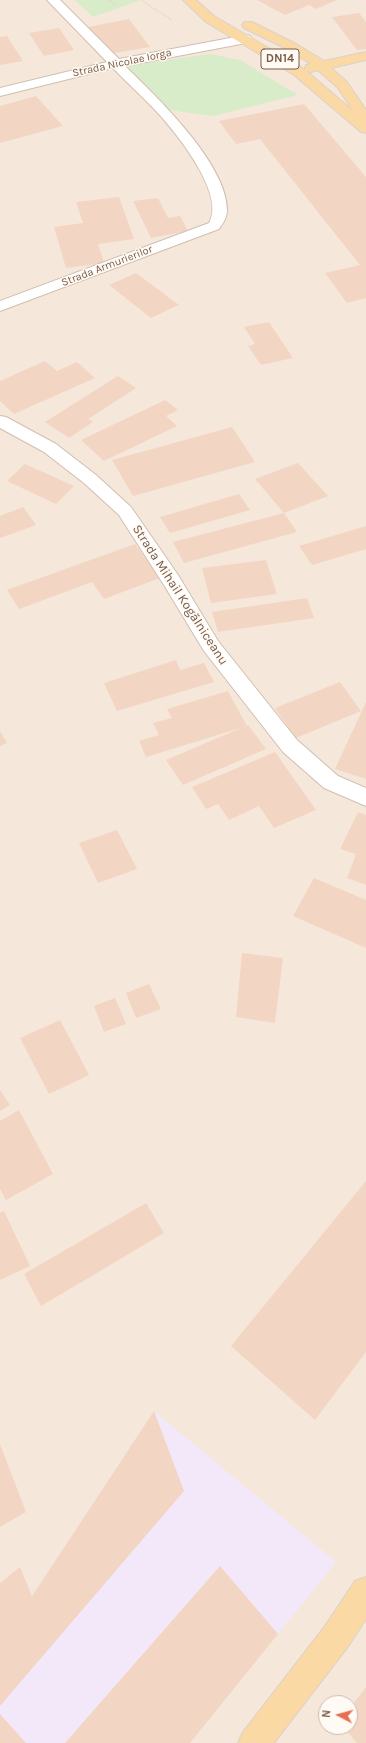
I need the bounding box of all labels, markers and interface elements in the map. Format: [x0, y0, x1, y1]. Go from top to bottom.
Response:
street label: Strada Nicolae Iorga [71, 46, 173, 80]
road number: DN14 [261, 49, 299, 69]
street label: Strada Armurierilor [60, 243, 154, 289]
street label: Strada Mihail Kogălniceanu [129, 522, 231, 668]
north arrow [318, 1695, 358, 1735]
text: N [320, 1709, 333, 1718]

